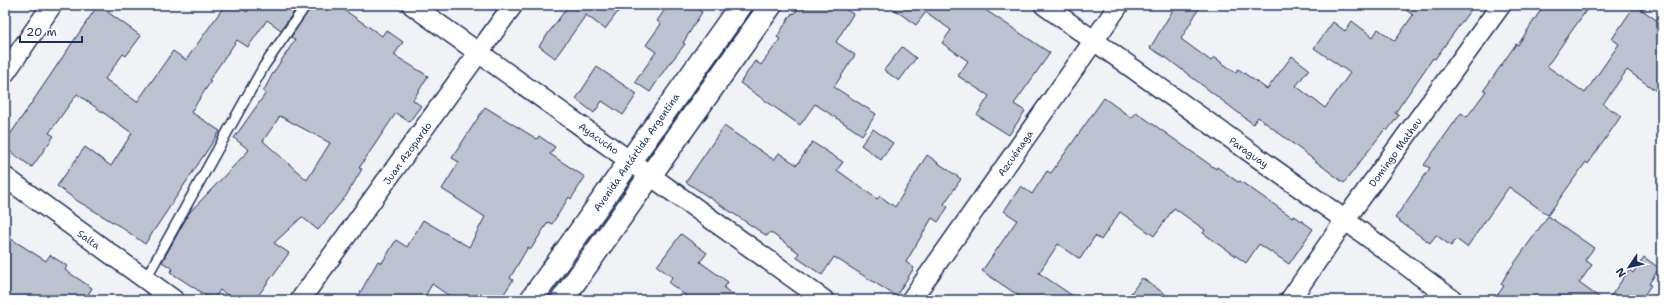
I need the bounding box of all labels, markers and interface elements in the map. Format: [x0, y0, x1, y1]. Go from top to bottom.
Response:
scale bar [20, 18, 82, 44]
text: 20 m [26, 24, 57, 40]
street label: Avenida Antártida Argentina [591, 90, 683, 214]
street label: Domingo Matheu [1366, 115, 1425, 190]
street label: Juan Azopardo [380, 119, 435, 187]
street label: Ayacucho [576, 120, 621, 157]
street label: Azcuénaga [995, 127, 1036, 179]
street label: Paraguay [1227, 134, 1271, 171]
street label: Salta [75, 227, 103, 252]
north arrow [1609, 247, 1649, 287]
text: N [1612, 264, 1630, 280]

